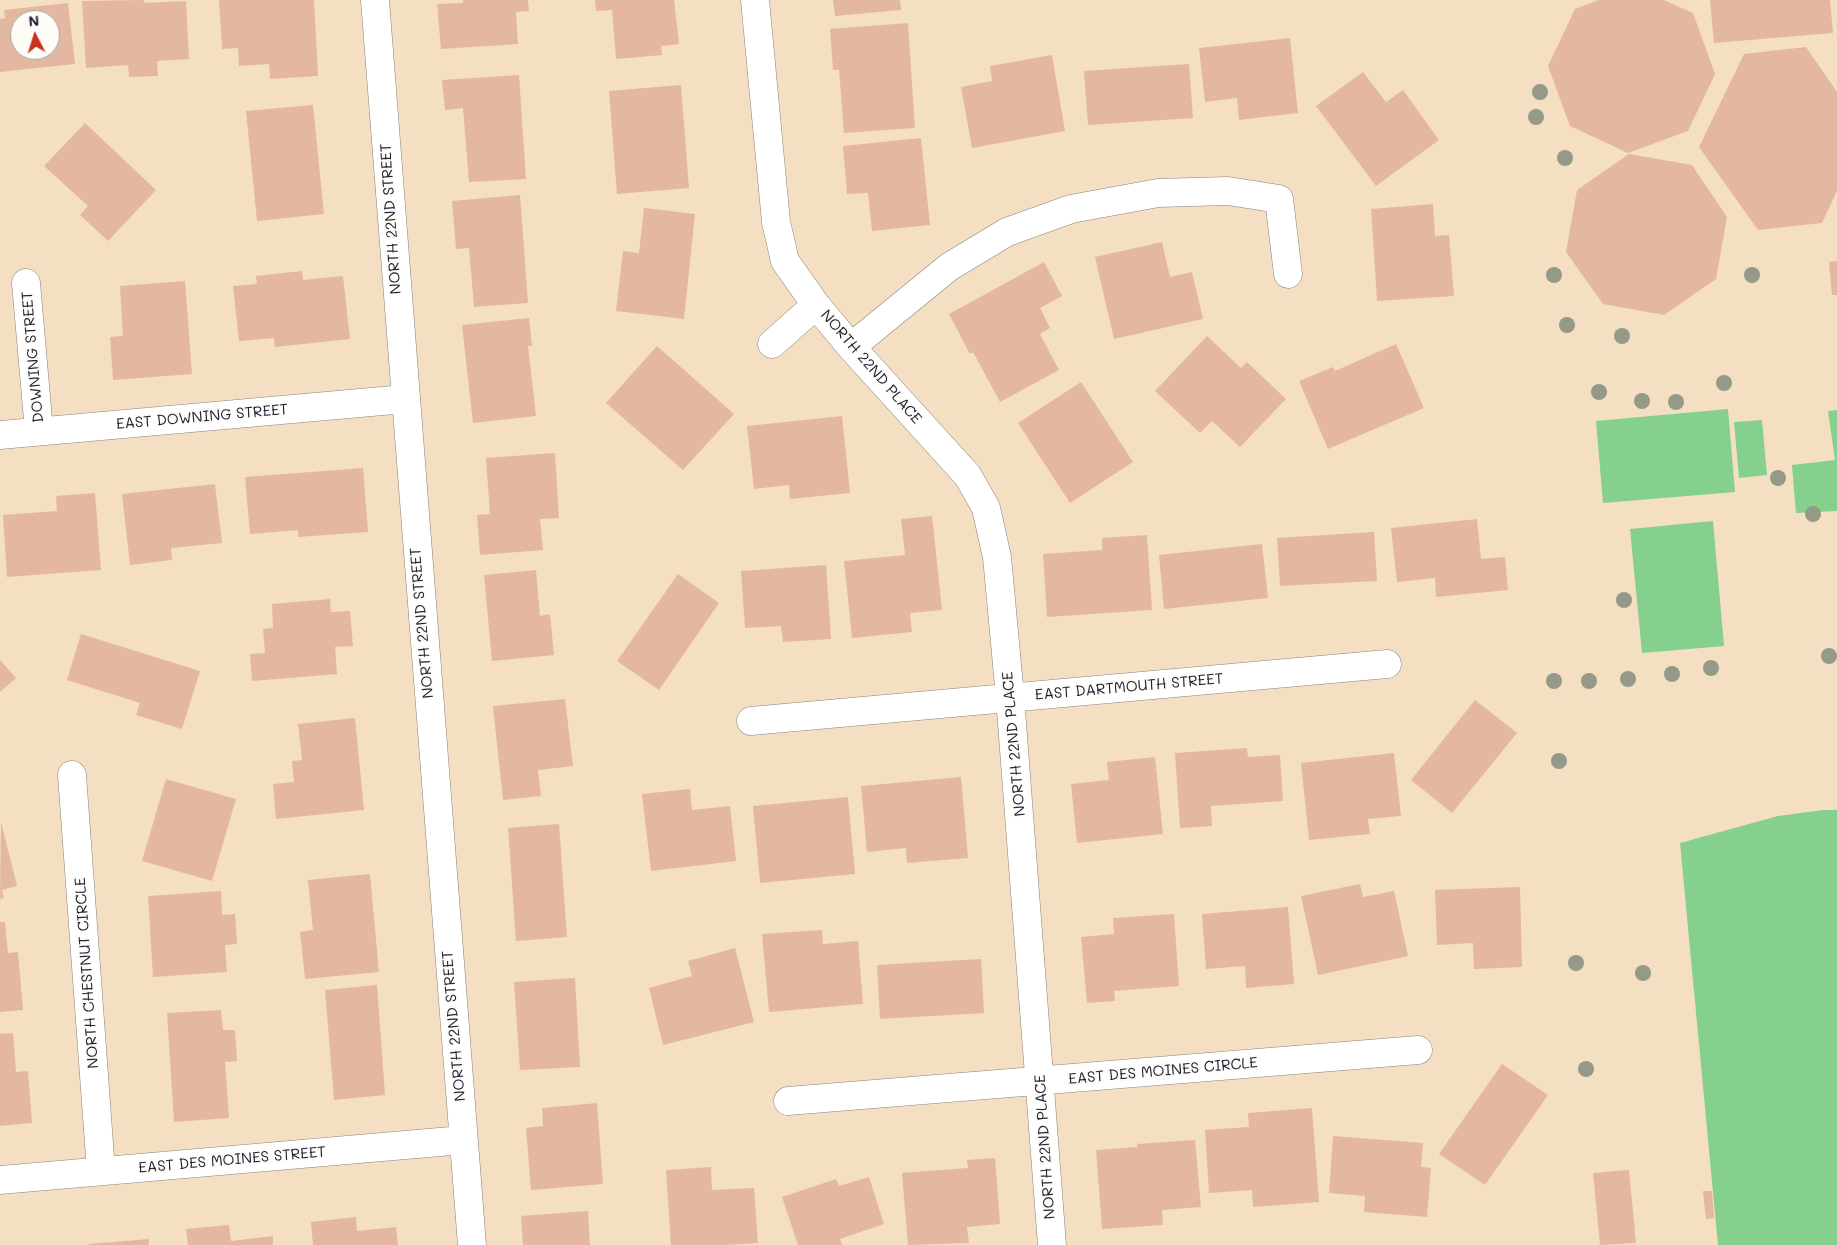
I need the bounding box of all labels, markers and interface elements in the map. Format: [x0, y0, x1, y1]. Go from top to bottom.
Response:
north arrow [10, 10, 60, 60]
text: N [28, 11, 40, 30]
street label: NORTH 22ND STREET [377, 143, 405, 295]
street label: DOWNING STREET [18, 290, 48, 424]
street label: NORTH 22ND PLACE [817, 306, 925, 428]
street label: EAST DOWNING STREET [115, 401, 289, 433]
street label: NORTH 22ND STREET [406, 547, 438, 699]
street label: EAST DARTMOUTH STREET [1034, 670, 1224, 704]
street label: NORTH 22ND PLACE [999, 671, 1029, 817]
street label: NORTH CHESTNUT CIRCLE [71, 877, 103, 1069]
street label: NORTH 22ND STREET [438, 950, 470, 1102]
street label: EAST DES MOINES CIRCLE [1068, 1054, 1258, 1088]
street label: NORTH 22ND PLACE [1031, 1074, 1059, 1220]
street label: EAST DES MOINES STREET [138, 1143, 326, 1177]

